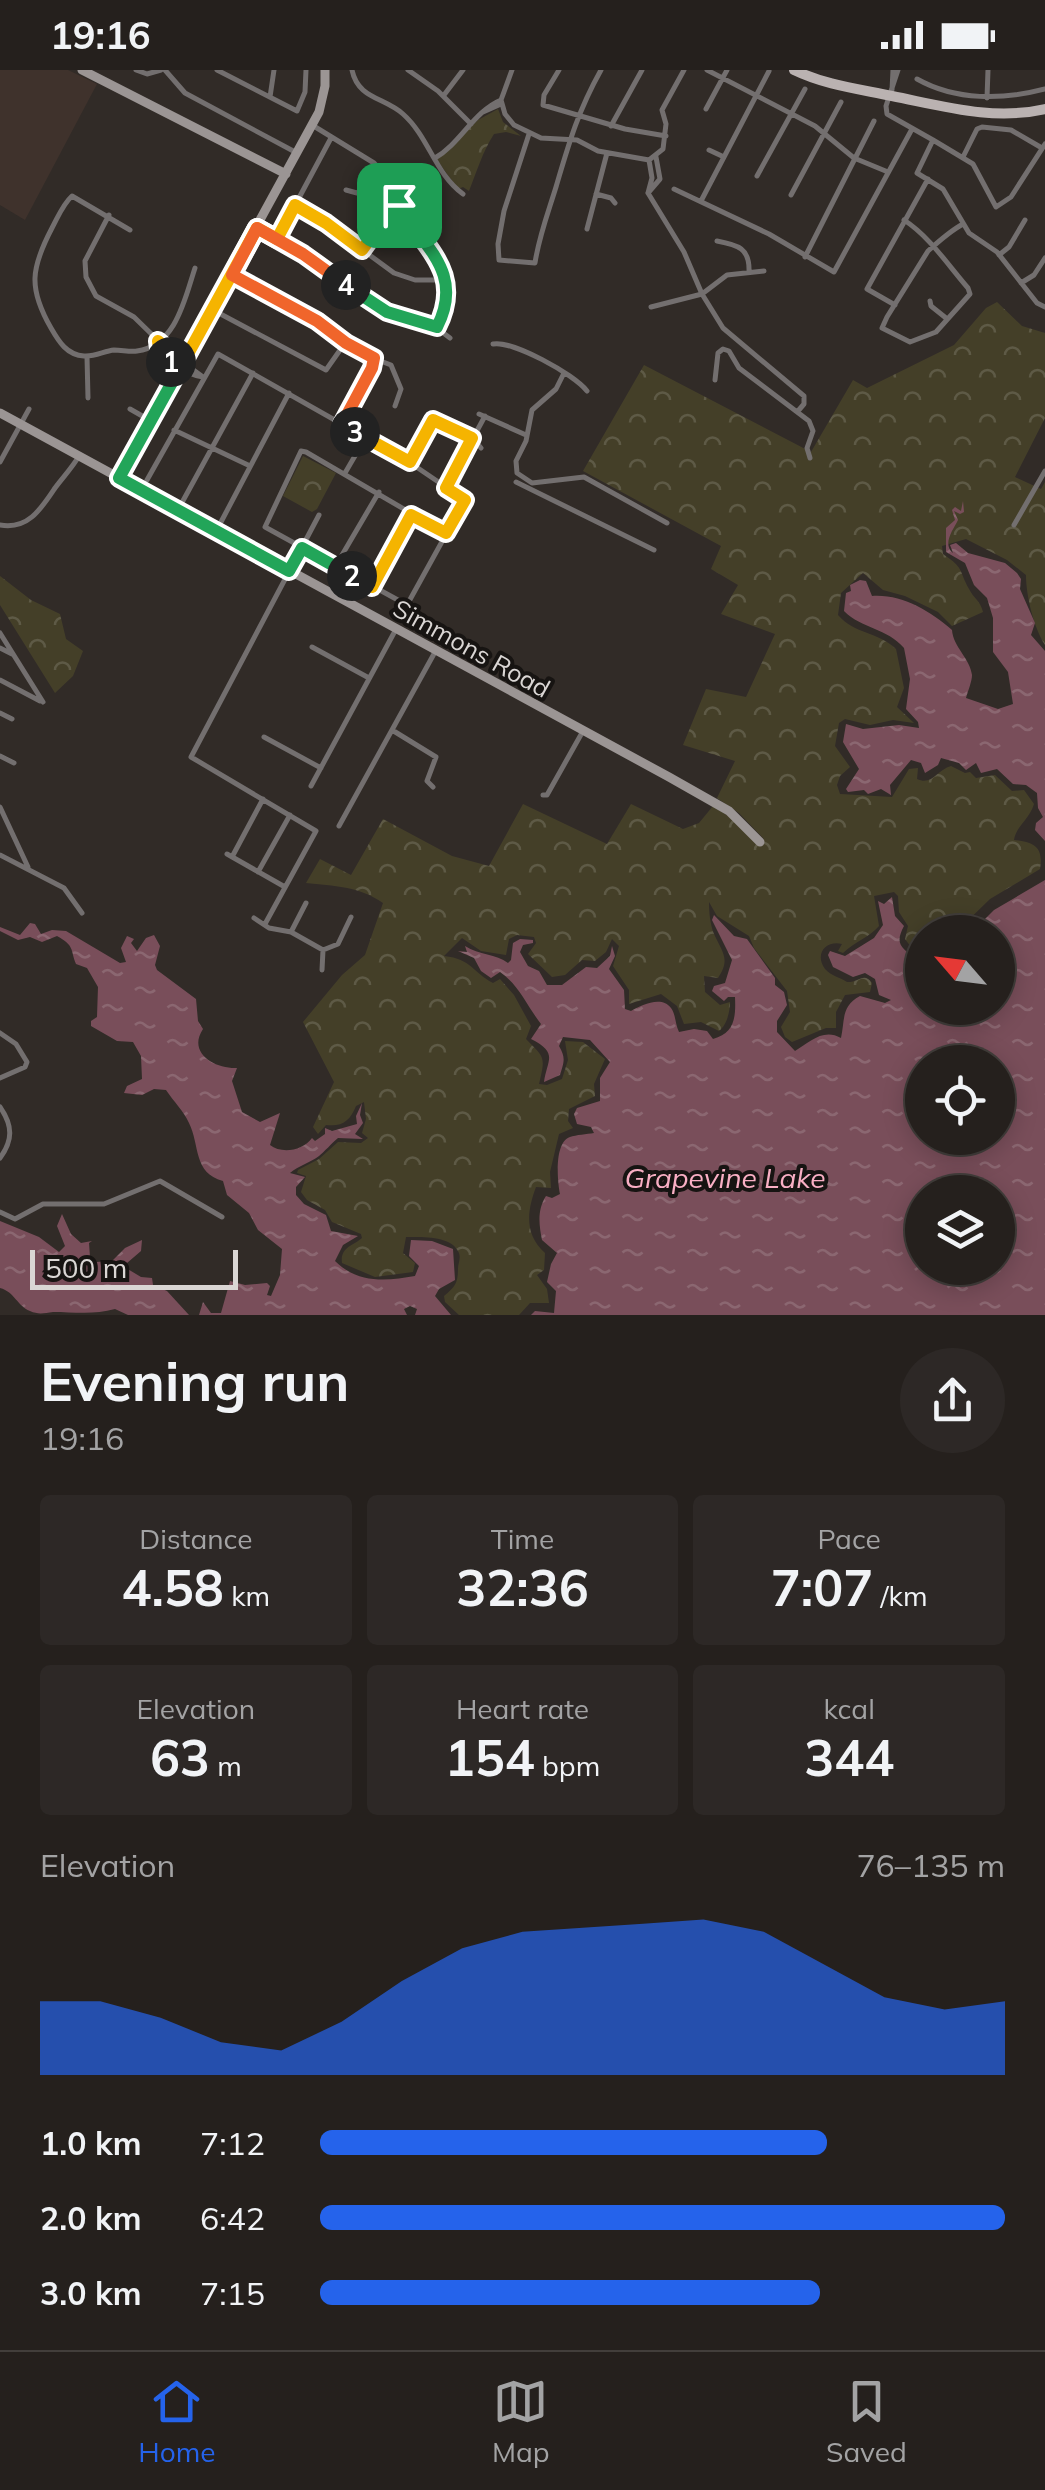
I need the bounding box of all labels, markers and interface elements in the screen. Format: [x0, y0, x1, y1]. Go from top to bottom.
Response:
text: 19:16 [50, 11, 151, 59]
pin [357, 163, 442, 248]
icon: arrive [372, 178, 427, 233]
pin: 4 [321, 260, 371, 310]
text: 4 [338, 267, 354, 302]
pin: 1 [146, 337, 196, 387]
text: 1 [163, 344, 179, 379]
pin: 3 [330, 407, 380, 457]
text: 3 [347, 414, 363, 449]
pin: 2 [327, 551, 377, 601]
text: 2 [344, 558, 360, 593]
street label: Simmons Road [388, 592, 556, 704]
north arrow [905, 915, 1015, 1025]
map controls [905, 915, 1015, 1285]
button: locate [905, 1045, 1015, 1155]
water label: Grapevine Lake [625, 1160, 825, 1195]
button: layers [905, 1175, 1015, 1285]
scale bar [30, 1245, 238, 1290]
text: 500 m [45, 1250, 127, 1285]
text: Evening run [40, 1346, 349, 1415]
button: share [900, 1348, 1005, 1453]
text: 19:16 [40, 1418, 124, 1458]
text: Distance [139, 1521, 252, 1556]
text: Time [491, 1521, 554, 1556]
text: Pace [818, 1521, 881, 1556]
text: 4.58 [121, 1556, 224, 1619]
text: 32:36 [456, 1556, 589, 1619]
text: 7:07 [771, 1556, 873, 1619]
text: km [224, 1578, 270, 1613]
text: /km [873, 1578, 927, 1613]
text: Elevation [137, 1691, 255, 1726]
text: Heart rate [456, 1691, 589, 1726]
text: kcal [824, 1691, 875, 1726]
text: 63 [150, 1726, 210, 1789]
text: 154 [445, 1726, 535, 1789]
text: 344 [804, 1726, 894, 1789]
text: m [210, 1748, 242, 1783]
text: bpm [535, 1748, 600, 1783]
text: Elevation [40, 1845, 175, 1885]
text: 76–135 m [856, 1845, 1005, 1885]
text: 1.0 km [40, 2123, 142, 2163]
text: 7:12 [200, 2123, 265, 2163]
text: 2.0 km [40, 2198, 142, 2238]
text: 6:42 [200, 2198, 265, 2238]
text: 3.0 km [40, 2273, 142, 2313]
text: 7:15 [200, 2273, 265, 2313]
tab: Home [138, 2374, 215, 2469]
tab: Map [492, 2374, 550, 2469]
tab: Saved [826, 2374, 907, 2469]

